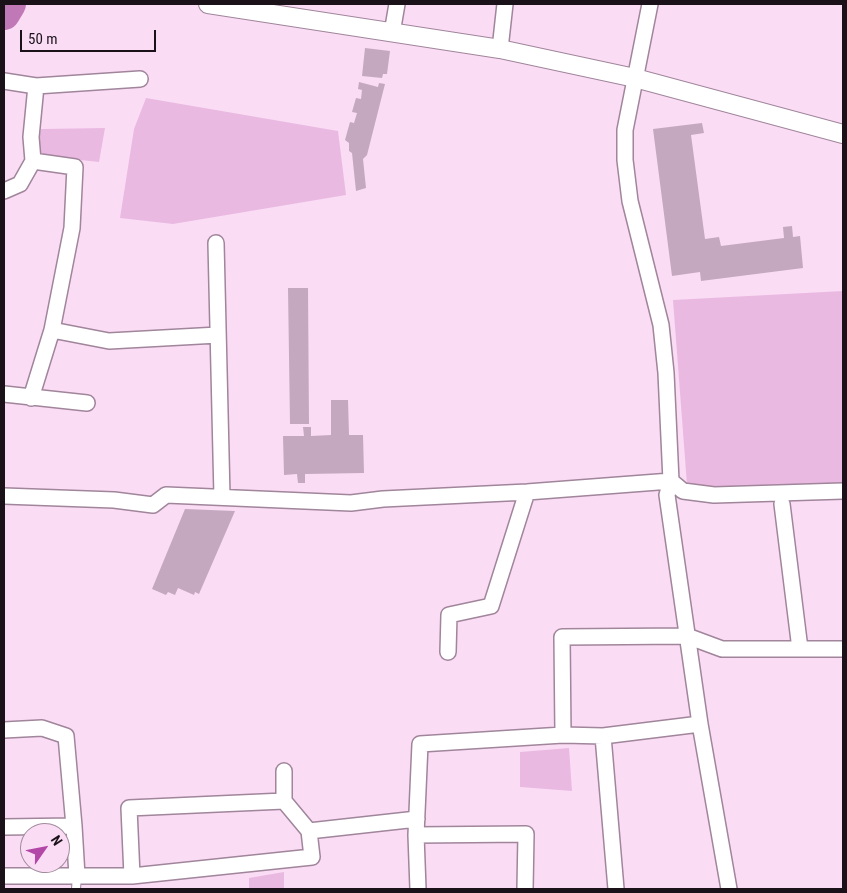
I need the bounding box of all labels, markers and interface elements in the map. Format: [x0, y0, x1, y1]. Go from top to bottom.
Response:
scale bar [22, 20, 159, 52]
text: 50 m [28, 30, 58, 48]
north arrow [20, 823, 70, 873]
text: N [48, 832, 66, 848]

